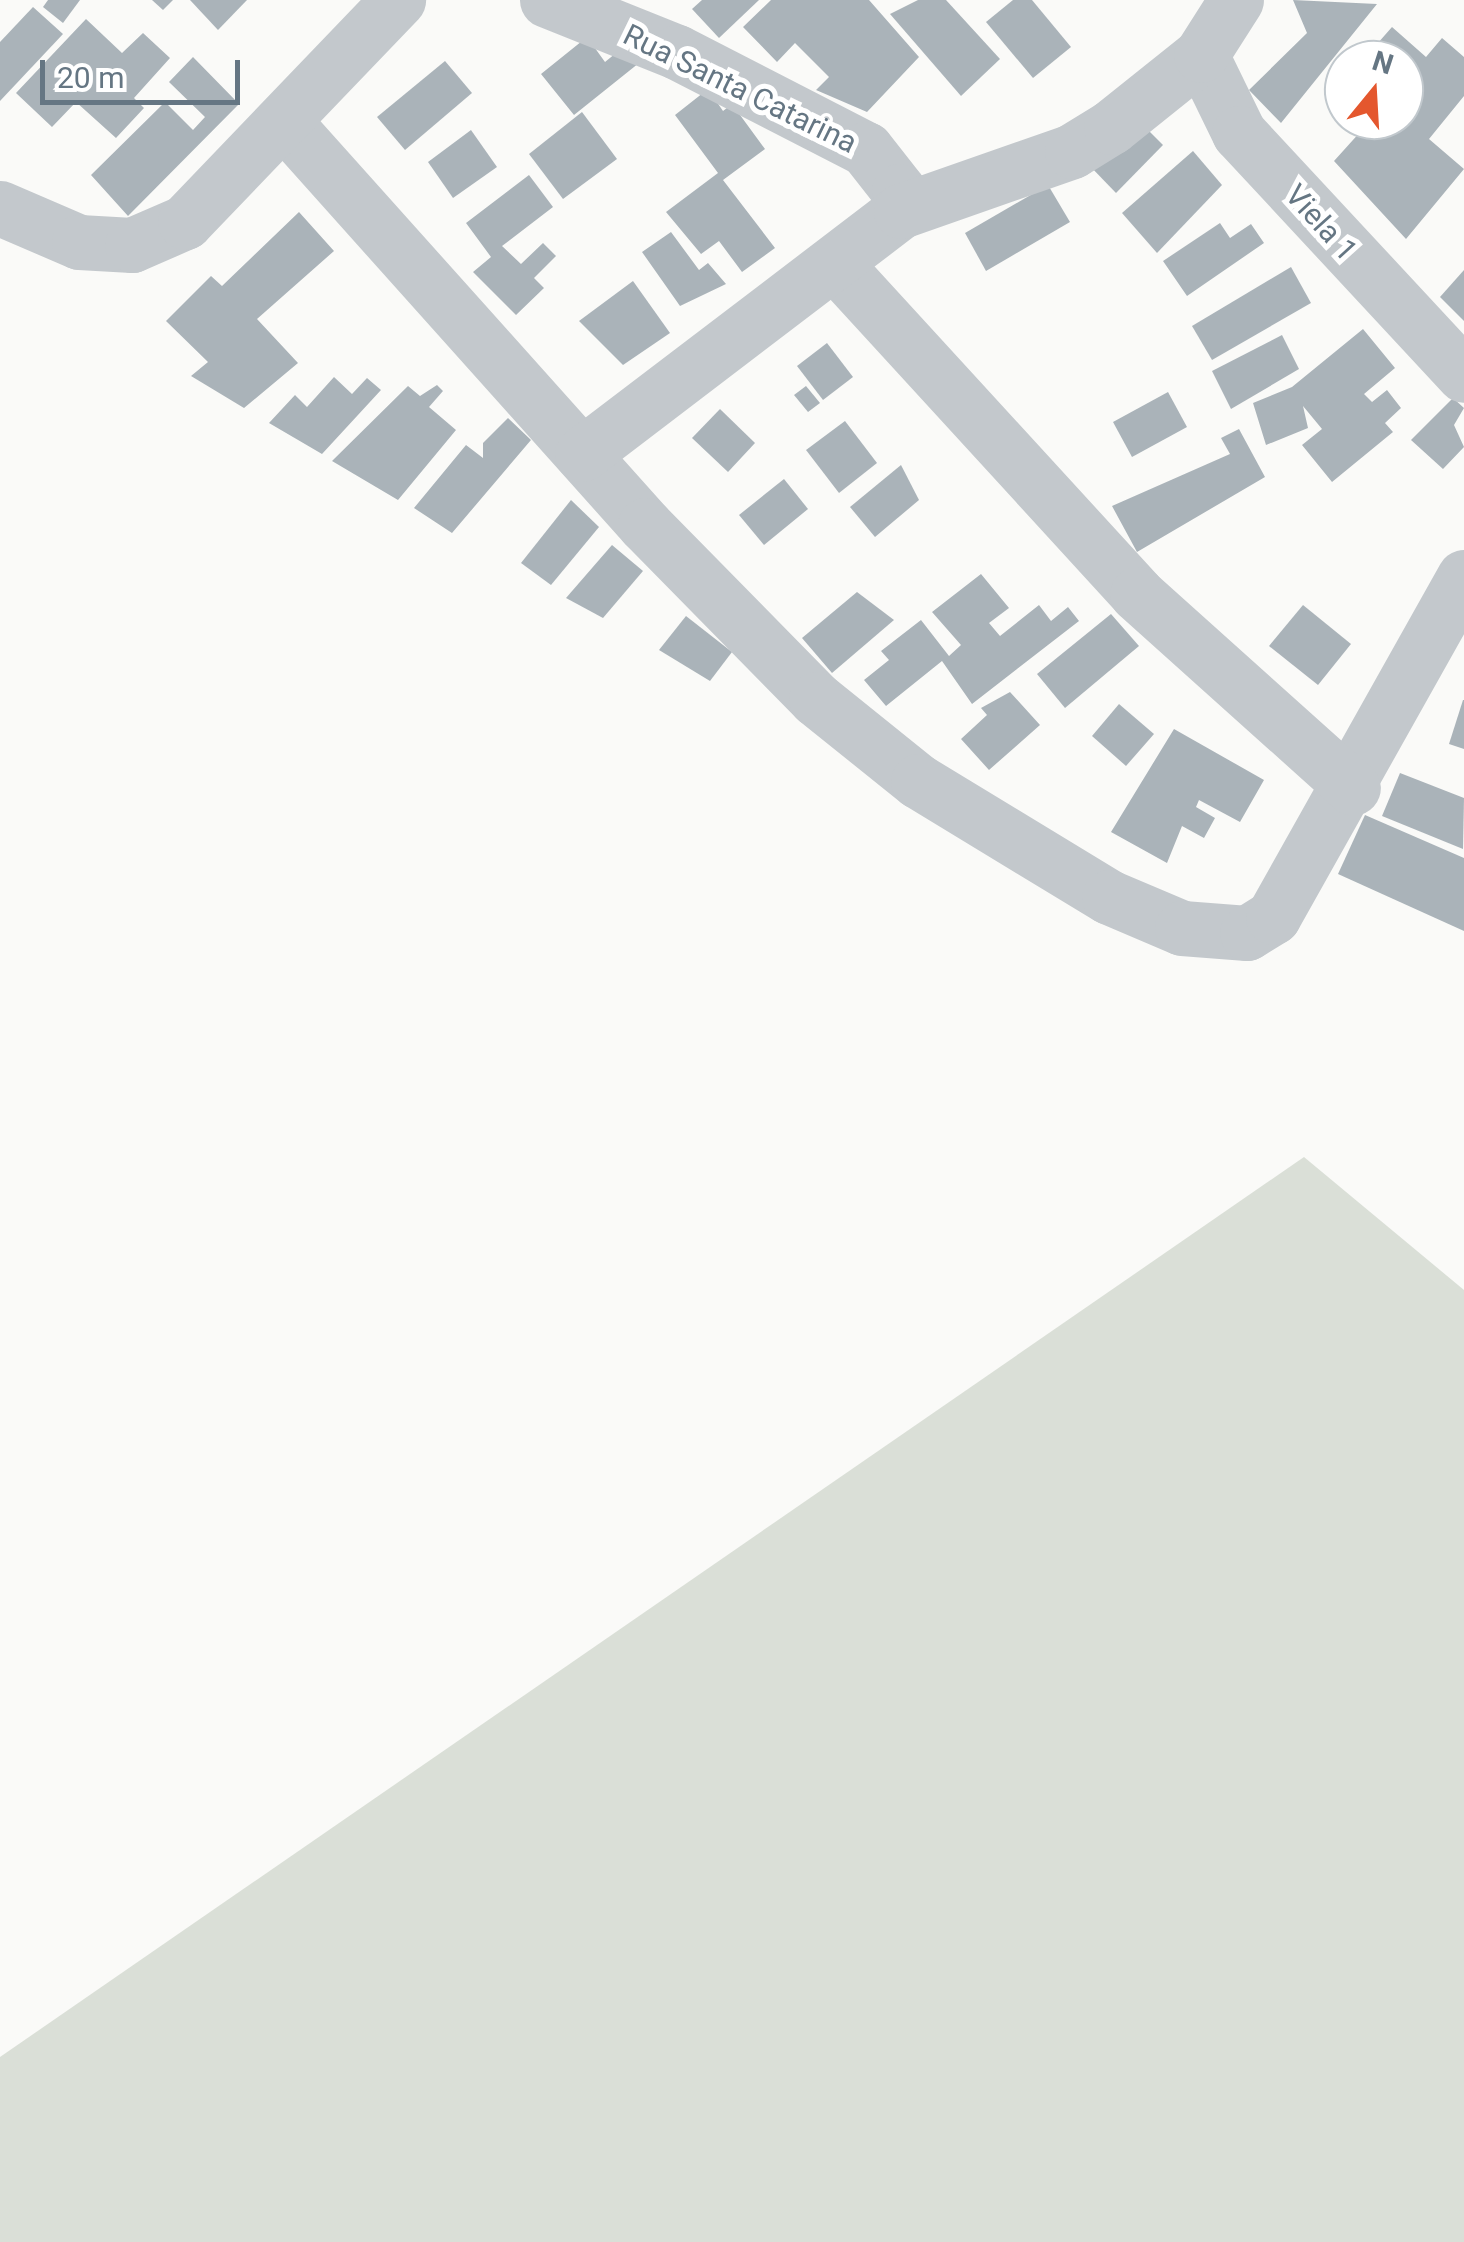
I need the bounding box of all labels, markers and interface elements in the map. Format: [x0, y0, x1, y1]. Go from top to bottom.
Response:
street label: Rua Santa Catarina [617, 17, 863, 161]
scale bar [45, 40, 245, 102]
north arrow [1324, 40, 1424, 140]
text: N [1368, 44, 1397, 82]
text: 20 m [57, 60, 124, 95]
street label: Viela 1 [1277, 177, 1365, 269]

